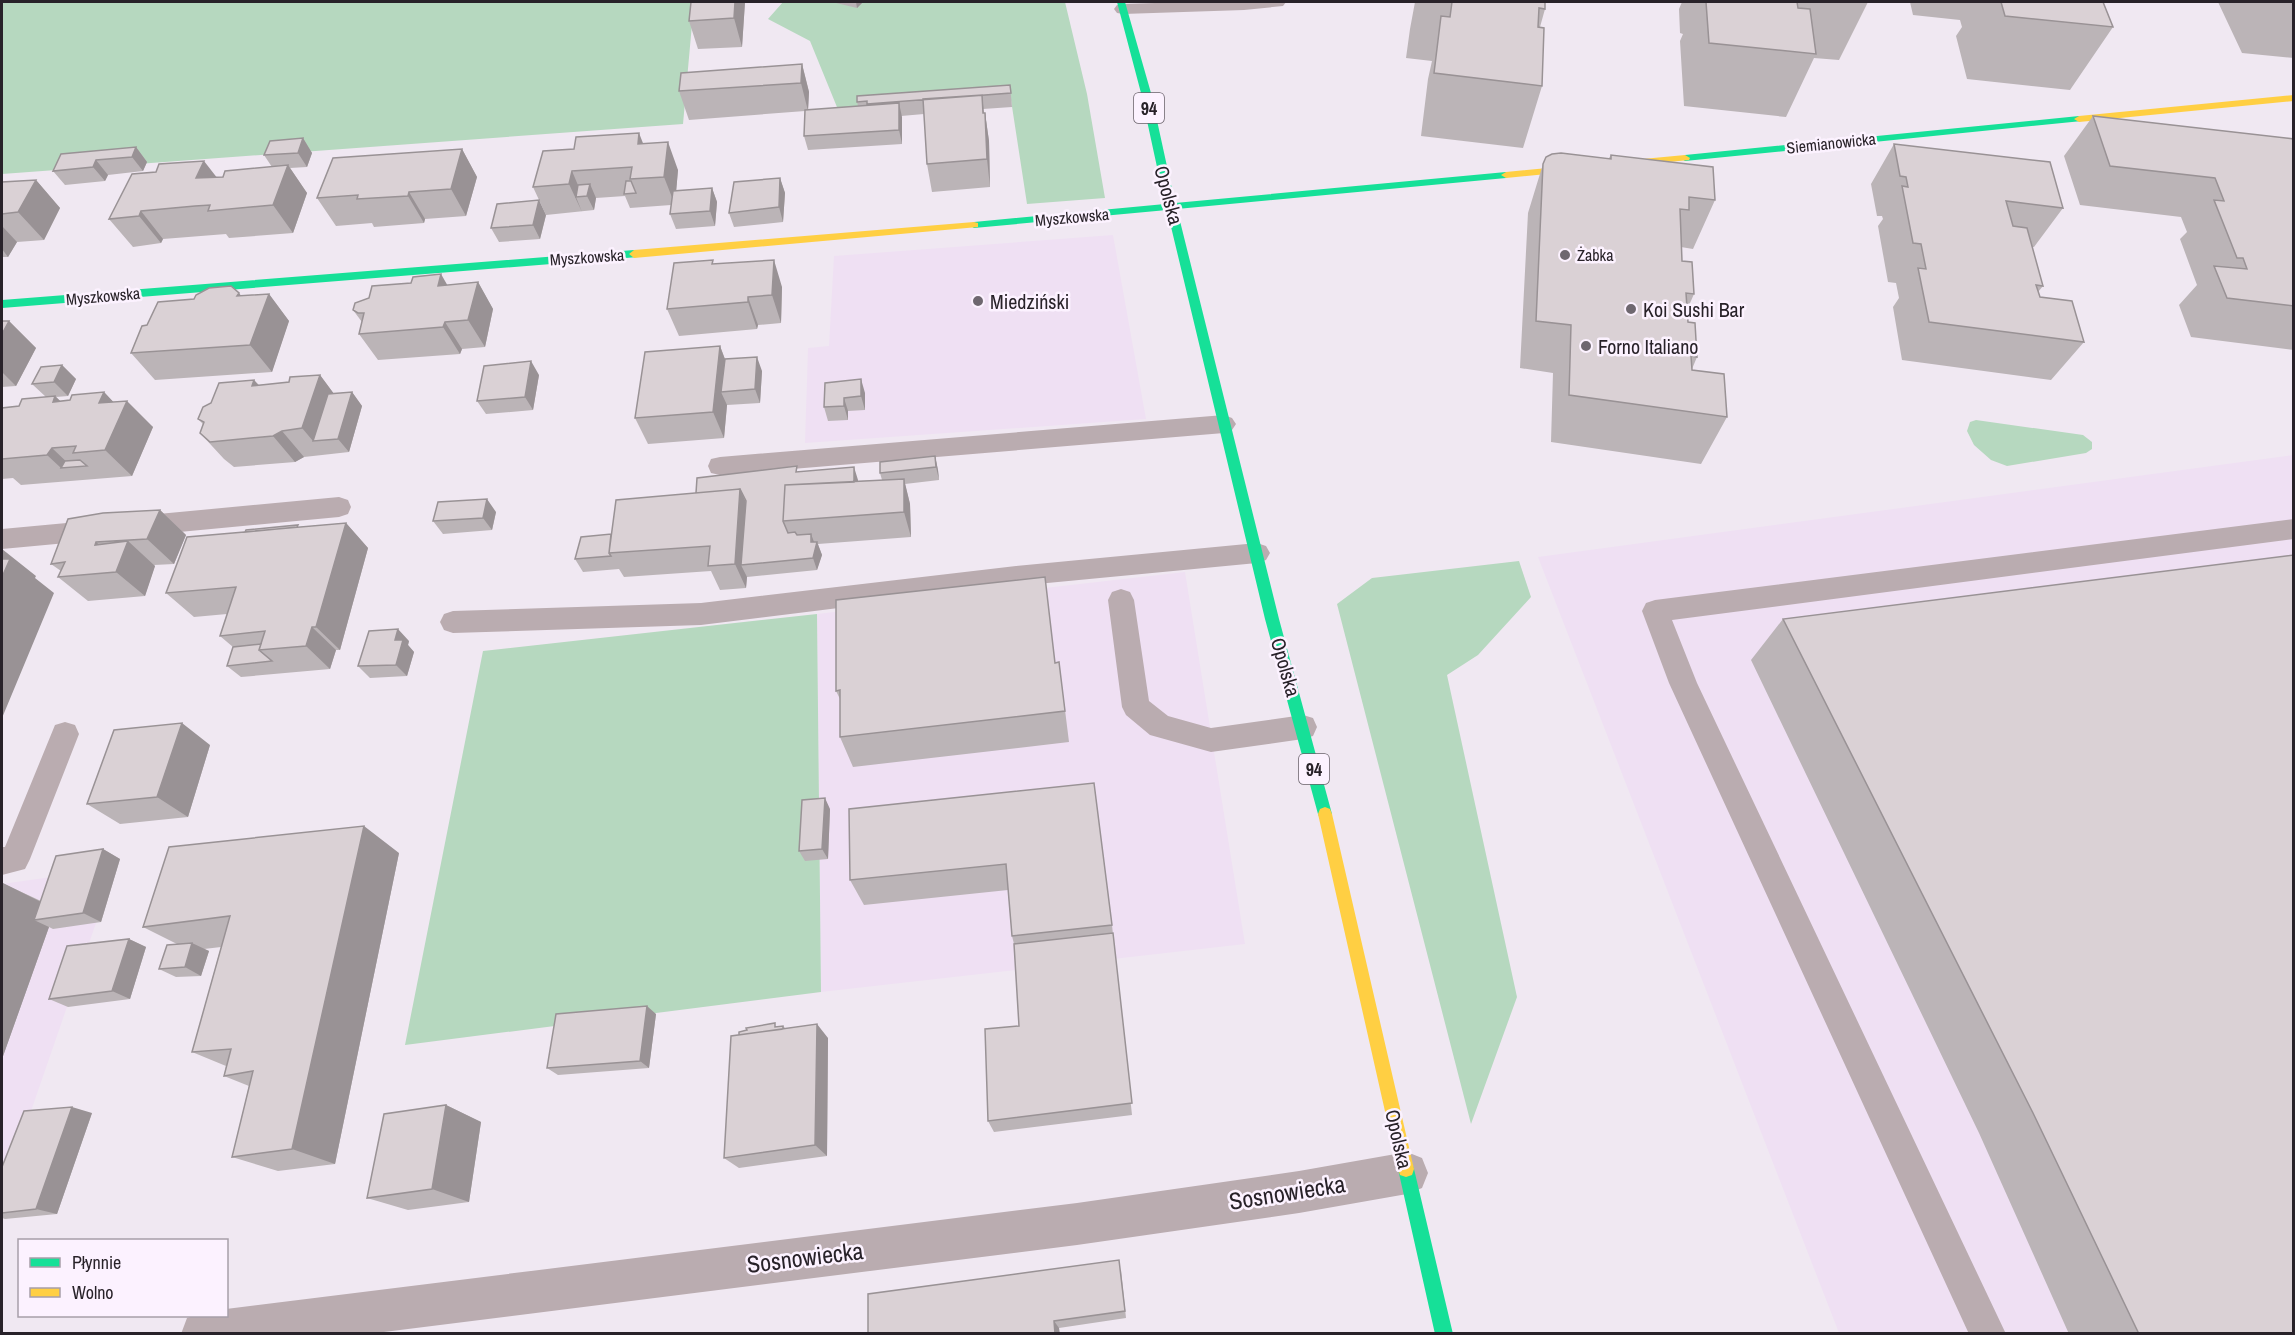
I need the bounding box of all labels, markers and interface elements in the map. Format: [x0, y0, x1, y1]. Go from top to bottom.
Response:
road number: 94 [1134, 93, 1164, 123]
street label: Siemianowicka [1785, 127, 1877, 159]
street label: Opolska [1148, 162, 1190, 228]
street label: Myszkowska [1034, 203, 1111, 231]
street label: Myszkowska [549, 243, 626, 271]
place label: Żabka [1577, 244, 1614, 266]
marker: Żabka [1558, 248, 1572, 262]
street label: Myszkowska [65, 282, 142, 310]
place label: Miedziński [990, 288, 1069, 315]
marker: Miedziński [971, 294, 985, 308]
place label: Koi Sushi Bar [1643, 296, 1745, 323]
marker: Koi Sushi Bar [1624, 302, 1638, 316]
place label: Forno Italiano [1598, 333, 1698, 360]
marker: Forno Italiano [1579, 339, 1593, 353]
street label: Opolska [1265, 634, 1307, 700]
road number: 94 [1299, 754, 1329, 784]
street label: Opolska [1379, 1107, 1419, 1171]
street label: Sosnowiecka [1227, 1167, 1347, 1217]
street label: Sosnowiecka [745, 1234, 865, 1280]
legend [18, 1239, 228, 1317]
text: Płynnie [72, 1250, 121, 1275]
text: Wolno [72, 1280, 114, 1305]

